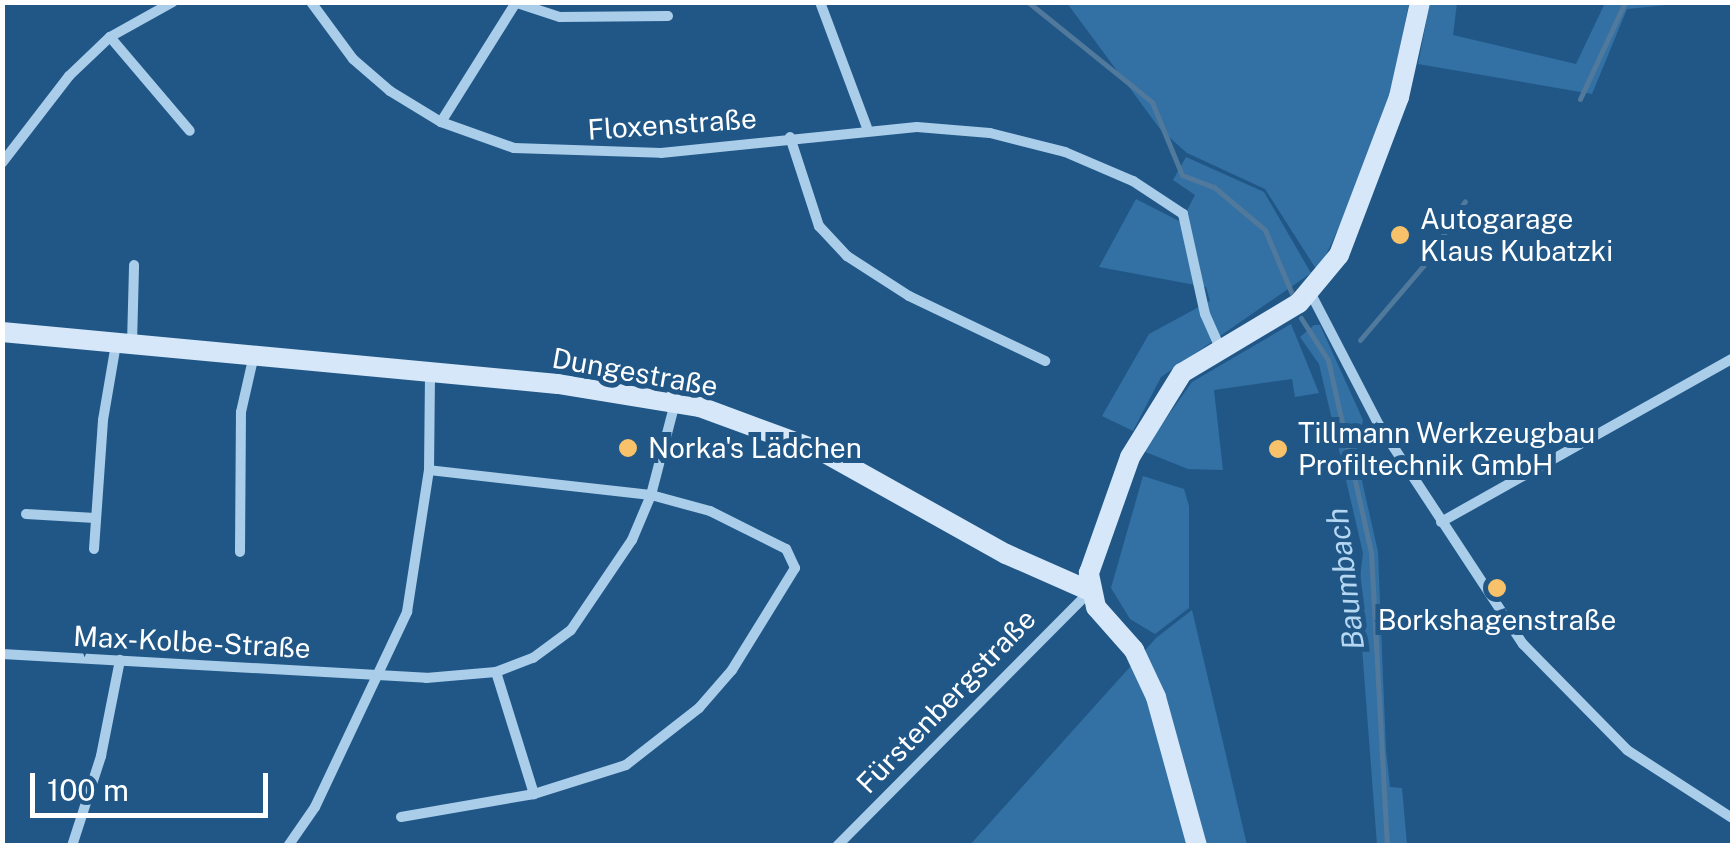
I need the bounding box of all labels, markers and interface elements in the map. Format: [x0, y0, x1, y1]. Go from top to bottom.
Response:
street label: Floxenstraße [586, 101, 758, 147]
place label: Autogarage Klaus Kubatzki [1420, 202, 1613, 268]
marker: Autogarage Klaus Kubatzki [1389, 224, 1411, 246]
street label: Dungestraße [549, 341, 721, 403]
place label: Tillmann Werkzeugbau Profiltechnik GmbH [1298, 416, 1596, 482]
place label: Norka's Lädchen [648, 431, 862, 465]
marker: Norka's Lädchen [617, 437, 639, 459]
marker: Tillmann Werkzeugbau Profiltechnik GmbH [1267, 438, 1289, 460]
water label: Baumbach [1318, 506, 1372, 652]
marker: Borkshagenstraße [1486, 577, 1508, 599]
street label: Fürstenbergstraße [850, 602, 1042, 800]
place label: Borkshagenstraße [1378, 603, 1616, 637]
street label: Max-Kolbe-Straße [72, 619, 312, 665]
scale bar [35, 753, 272, 815]
text: 100 m [47, 772, 129, 808]

